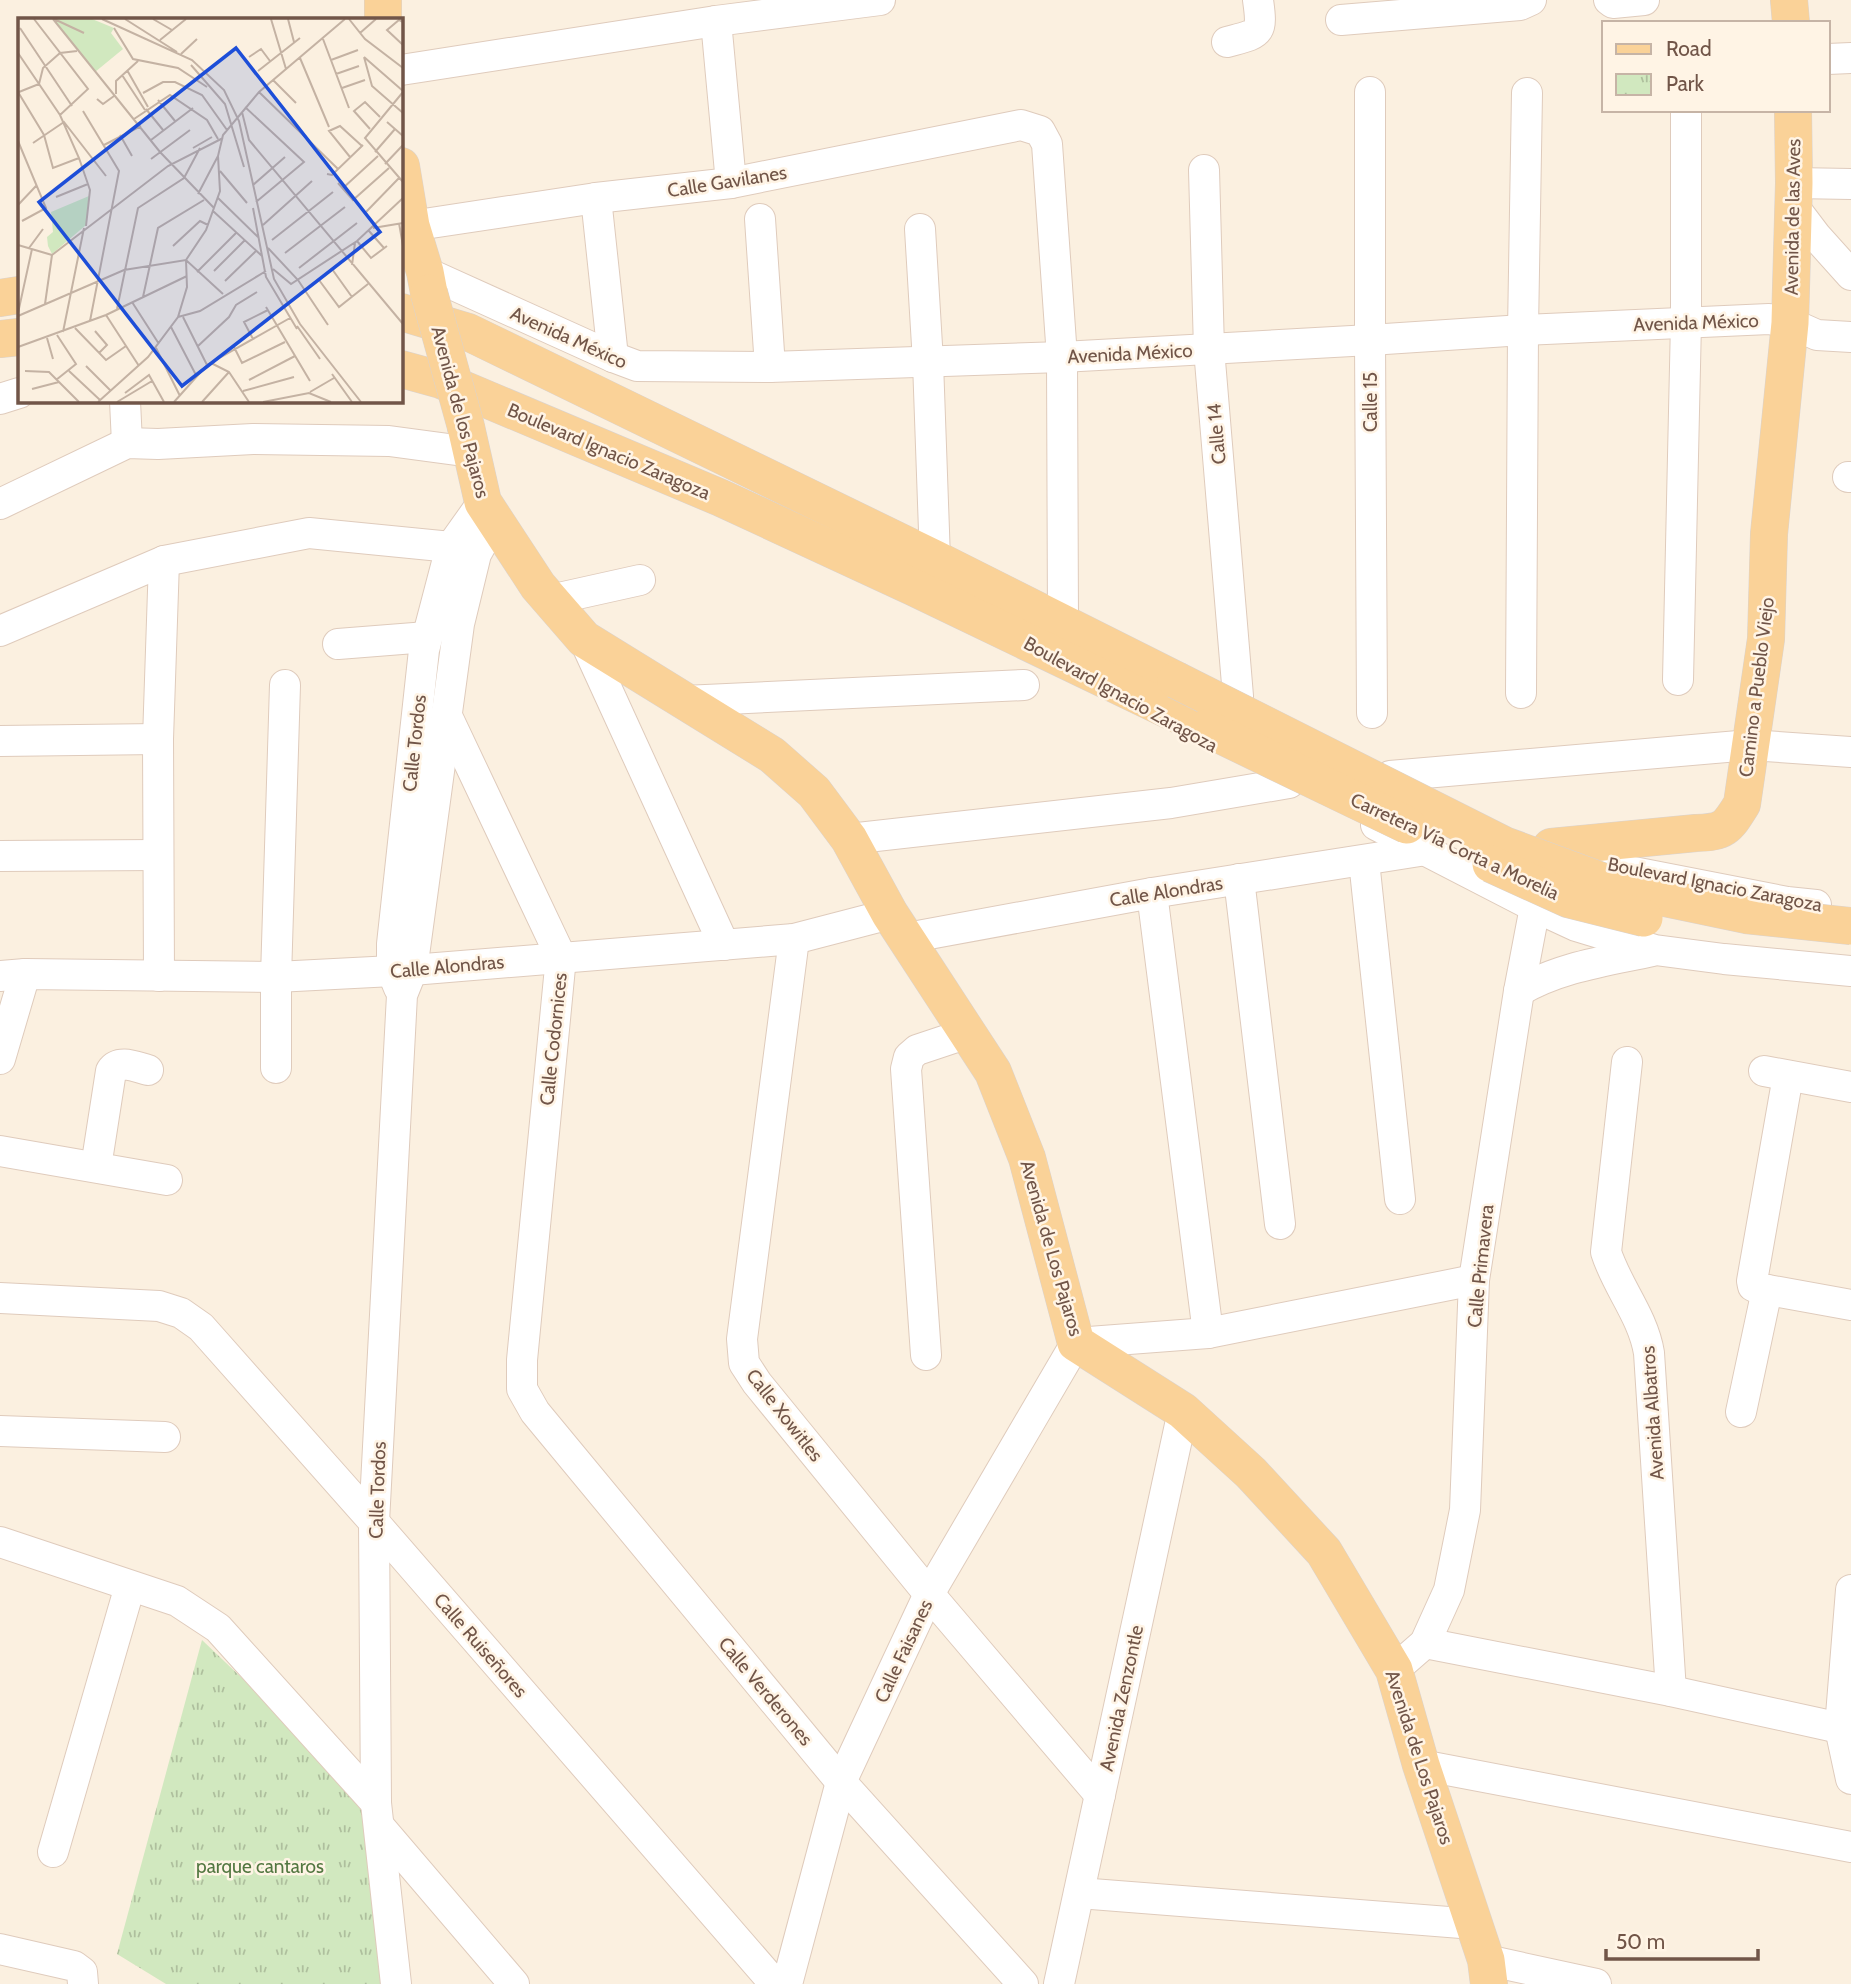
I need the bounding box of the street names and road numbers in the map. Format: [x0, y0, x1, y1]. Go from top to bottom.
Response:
street label: Avenida de las Aves [1780, 138, 1805, 296]
street label: Calle Gavilanes [666, 161, 788, 202]
street label: Avenida México [507, 301, 631, 373]
street label: Avenida México [1633, 309, 1759, 336]
street label: Avenida de los Pajaros [427, 324, 495, 501]
street label: Avenida México [1067, 339, 1193, 368]
street label: Calle 15 [1359, 372, 1382, 432]
street label: Boulevard Ignacio Zaragoza [504, 398, 714, 505]
street label: Calle 14 [1202, 403, 1231, 465]
street label: Camino a Pueblo Viejo [1734, 596, 1779, 778]
street label: Boulevard Ignacio Zaragoza [1020, 632, 1222, 757]
street label: Calle Tordos [398, 693, 431, 793]
street label: Carretera Vía Corta a Morelia [1347, 788, 1563, 905]
street label: Boulevard Ignacio Zaragoza [1606, 852, 1824, 917]
street label: Calle Alondras [1108, 871, 1224, 912]
street label: Calle Alondras [389, 950, 505, 983]
street label: Calle Codornices [535, 971, 572, 1107]
street label: Avenida de Los Pajaros [1015, 1158, 1088, 1339]
street label: Calle Primavera [1463, 1203, 1498, 1329]
street label: Avenida Albatros [1636, 1345, 1669, 1481]
street label: Calle Xowitles [741, 1365, 828, 1466]
street label: Calle Tordos [364, 1441, 391, 1539]
street label: Calle Ruiseñores [429, 1588, 532, 1702]
street label: Calle Faisanes [870, 1596, 937, 1706]
street label: Avenida Zenzontle [1095, 1623, 1148, 1773]
street label: Calle Verderones [714, 1632, 818, 1750]
street label: Avenida de Los Pajaros [1380, 1667, 1459, 1847]

